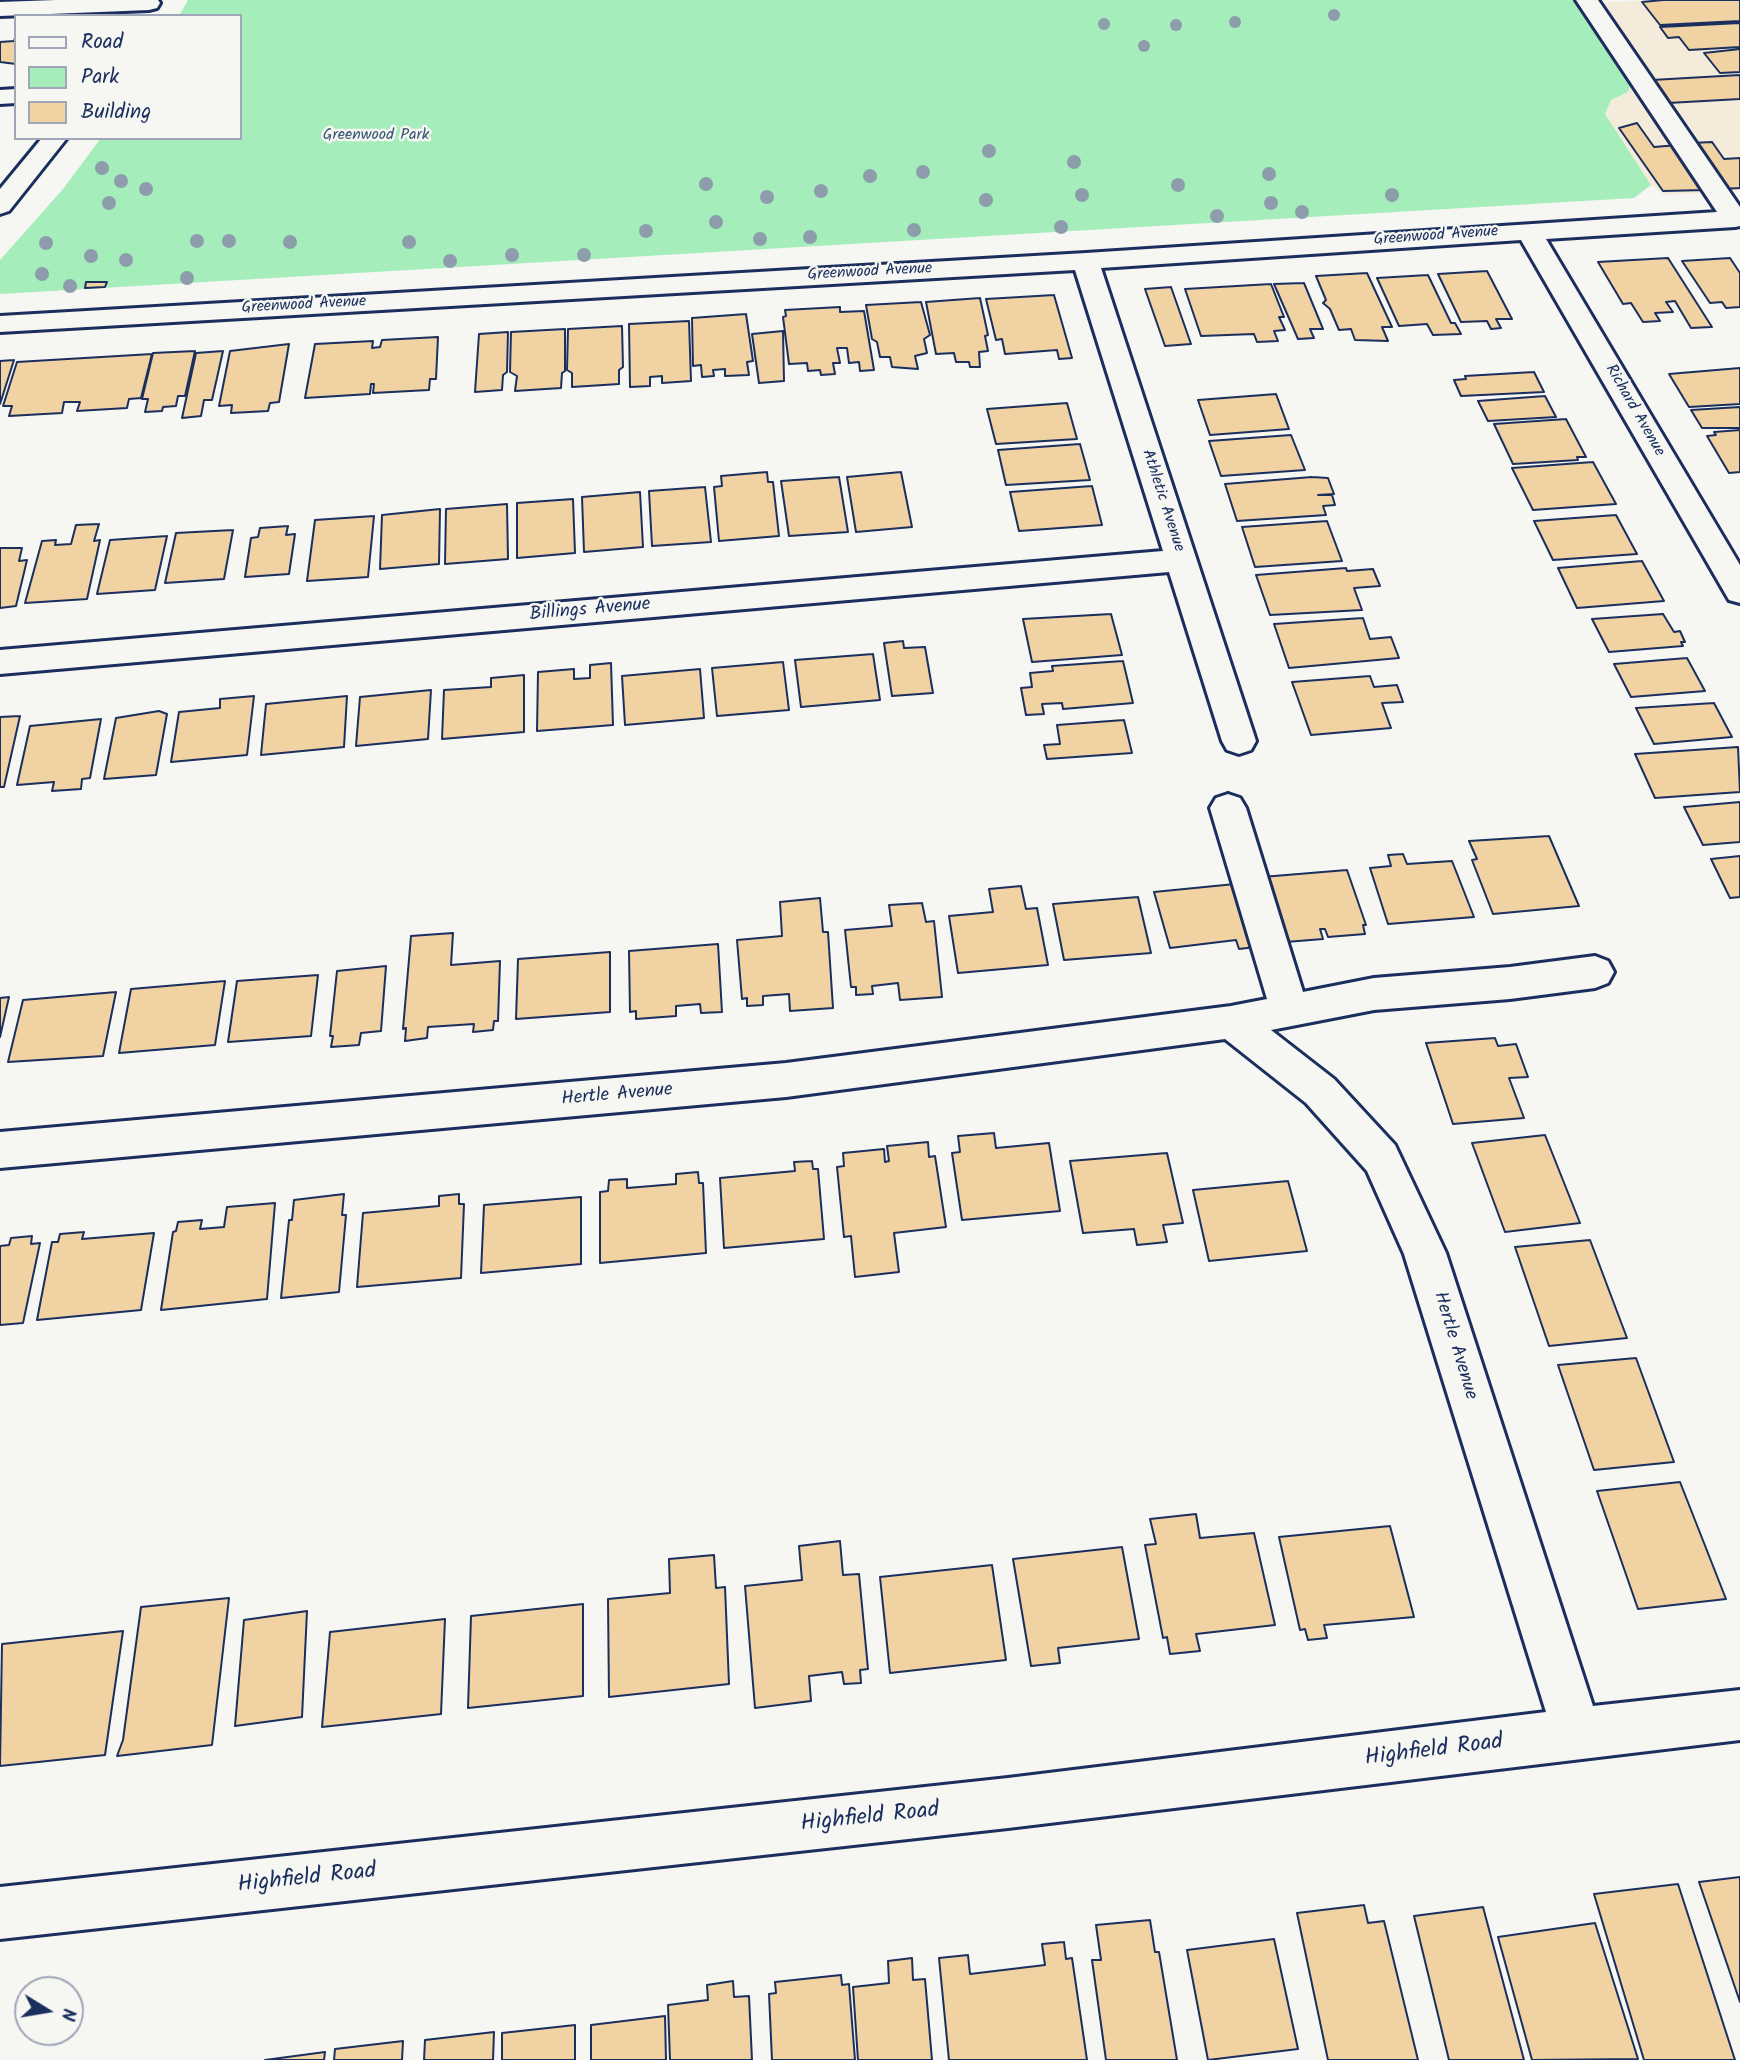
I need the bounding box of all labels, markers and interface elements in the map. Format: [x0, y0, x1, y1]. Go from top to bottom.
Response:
legend [14, 14, 242, 140]
text: Road [81, 26, 123, 59]
text: Park [81, 61, 119, 94]
text: Building [81, 96, 151, 129]
park label: Greenwood Park [323, 126, 429, 146]
street label: Greenwood Avenue [1373, 223, 1499, 251]
street label: Greenwood Avenue [807, 260, 933, 286]
street label: Greenwood Avenue [241, 293, 367, 319]
street label: Richard Avenue [1600, 362, 1668, 460]
street label: Athletic Avenue [1136, 448, 1188, 554]
street label: Billings Avenue [529, 594, 651, 628]
street label: Hertle Avenue [560, 1080, 674, 1112]
street label: Hertle Avenue [1427, 1289, 1481, 1403]
street label: Highfield Road [1363, 1730, 1505, 1774]
street label: Highfield Road [799, 1798, 941, 1840]
street label: Highfield Road [236, 1859, 378, 1901]
north arrow [14, 1976, 84, 2046]
text: N [52, 2006, 84, 2023]

